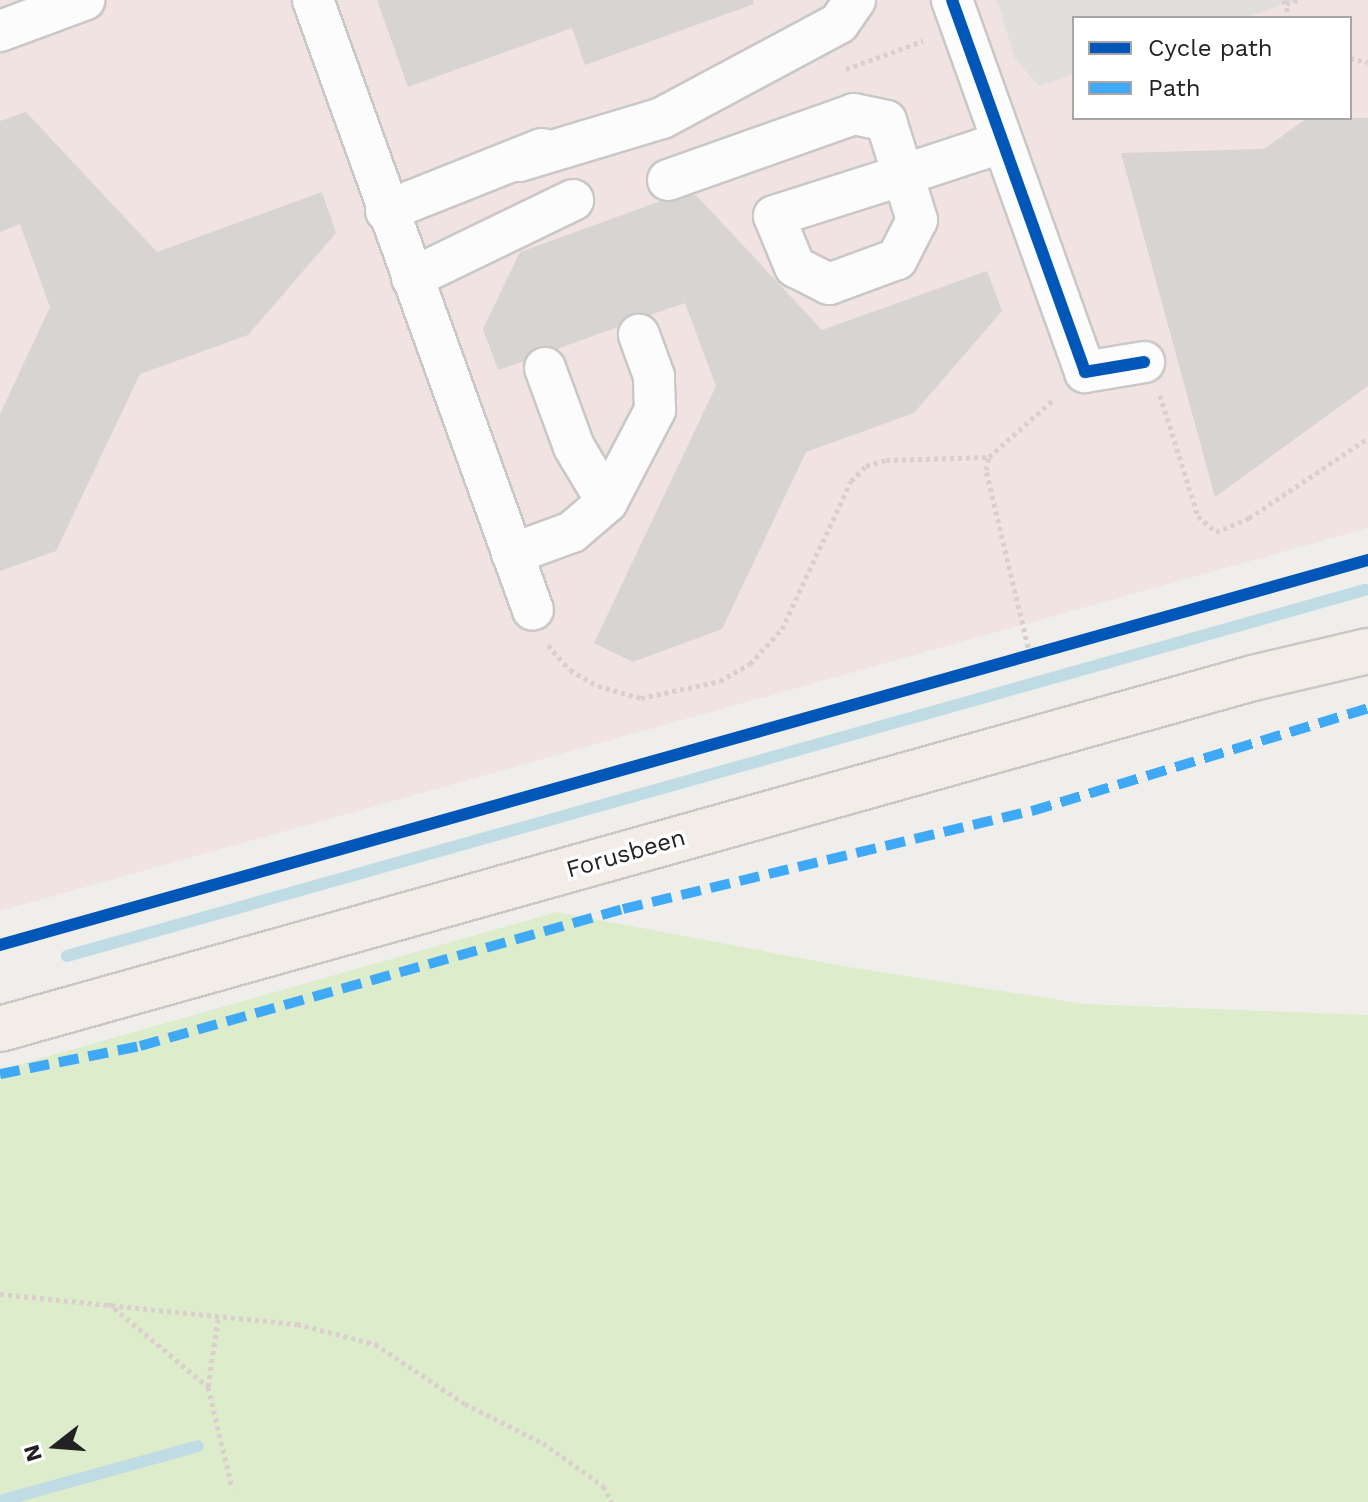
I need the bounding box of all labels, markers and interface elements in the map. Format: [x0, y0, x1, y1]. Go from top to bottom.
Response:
legend [1072, 16, 1352, 120]
text: Cycle path [1148, 34, 1273, 62]
text: Path [1148, 74, 1201, 102]
street label: Forusbeen [563, 823, 689, 885]
north arrow [16, 1406, 96, 1486]
text: N [18, 1442, 47, 1465]

